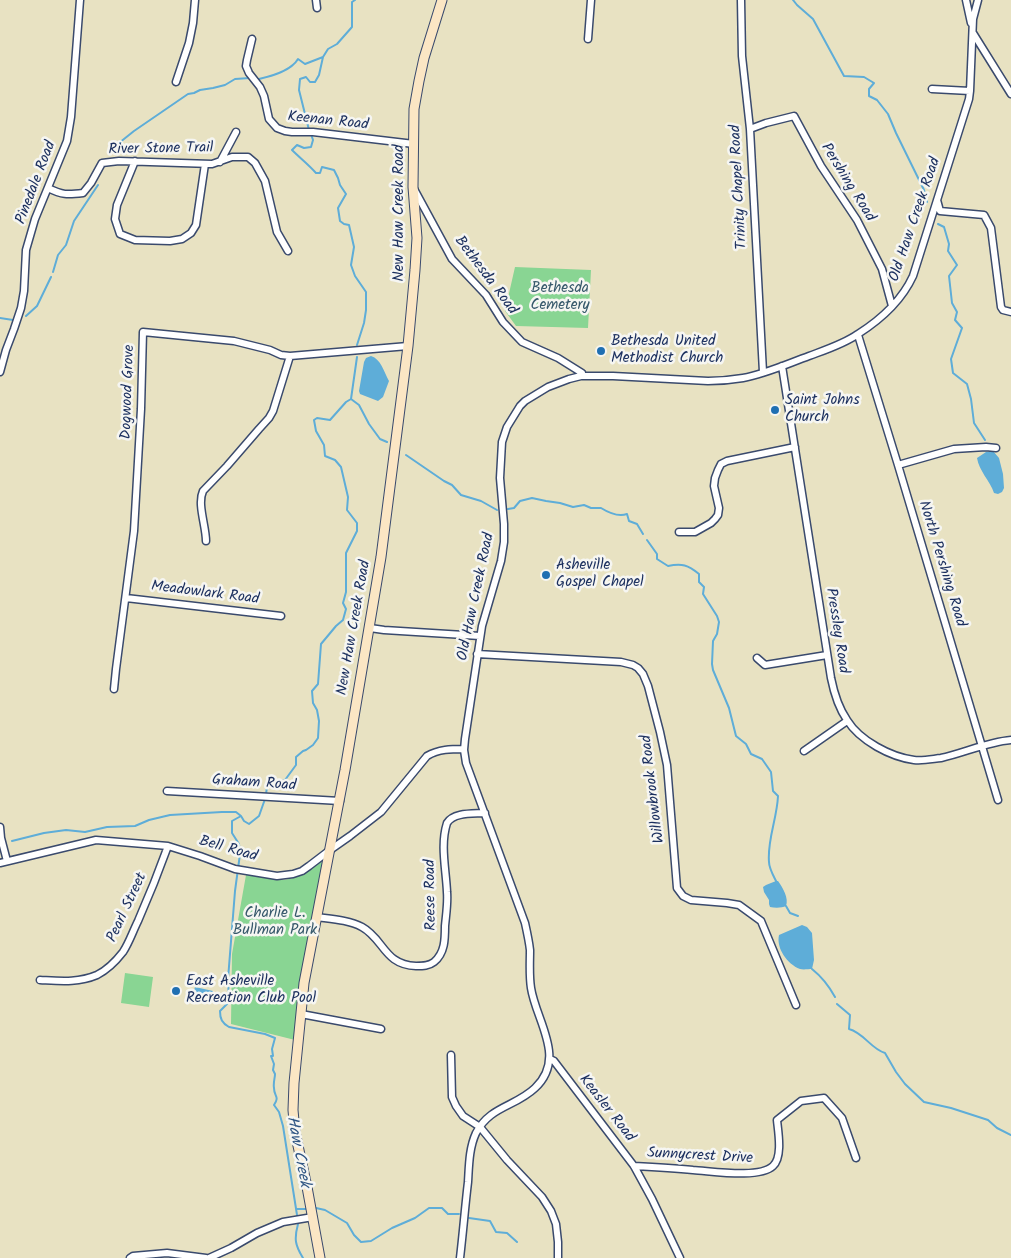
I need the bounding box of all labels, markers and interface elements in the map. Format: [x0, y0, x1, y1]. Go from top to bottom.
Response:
street label: Keenan Road [287, 109, 369, 135]
street label: Trinity Chapel Road [728, 124, 752, 250]
street label: Pinedale Road [13, 139, 61, 227]
street label: River Stone Trail [108, 140, 214, 160]
street label: Pershing Road [816, 140, 878, 226]
street label: New Haw Creek Road [391, 145, 409, 281]
street label: Old Haw Creek Road [886, 156, 946, 284]
street label: Bethesda Road [450, 233, 520, 319]
park label: Bethesda Cemetery [531, 280, 589, 315]
place label: Bethesda United Methodist Church [611, 333, 723, 368]
street label: Dogwood Grove [118, 344, 140, 440]
marker: Bethesda United Methodist Church [595, 345, 607, 357]
place label: Saint Johns Church [785, 392, 860, 427]
marker: Saint Johns Church [769, 404, 781, 416]
street label: North Pershing Road [913, 499, 969, 629]
street label: Old Haw Creek Road [455, 531, 499, 663]
place label: Asheville Gospel Chapel [556, 557, 644, 592]
street label: New Haw Creek Road [334, 559, 376, 697]
marker: Asheville Gospel Chapel [540, 569, 552, 581]
street label: Meadowlark Road [150, 578, 260, 610]
street label: Pressley Road [820, 587, 852, 675]
street label: Willowbrook Road [638, 734, 670, 844]
street label: Graham Road [211, 772, 297, 796]
street label: Bell Road [197, 833, 259, 867]
street label: Reese Road [422, 859, 442, 931]
street label: Pearl Street [104, 870, 152, 946]
park label: Charlie L. Bullman Park [233, 905, 317, 940]
place label: East Asheville Recreation Club Pool [186, 973, 316, 1008]
marker: East Asheville Recreation Club Pool [170, 985, 182, 997]
street label: Keasler Road [574, 1072, 638, 1146]
water label: Haw Creek [281, 1115, 313, 1189]
street label: Sunnycrest Drive [647, 1145, 753, 1169]

